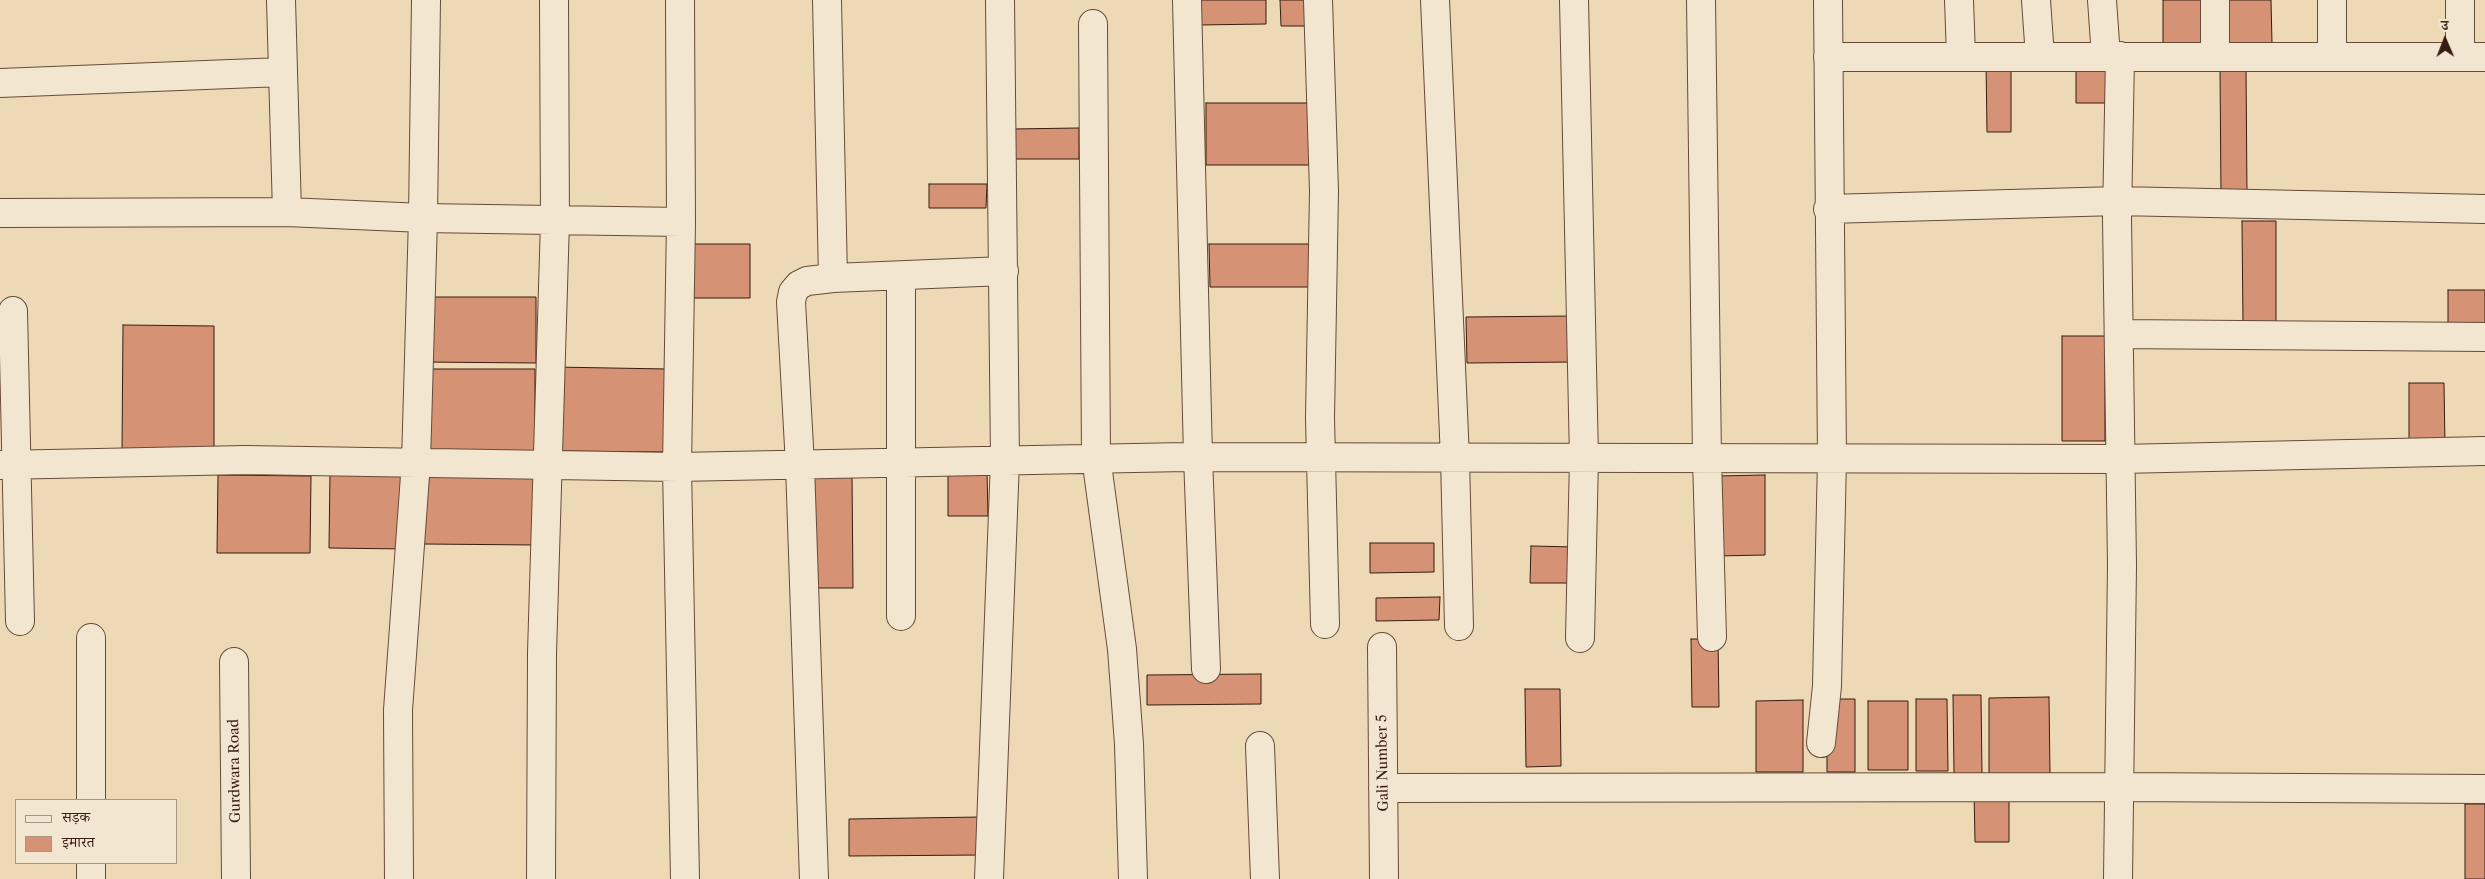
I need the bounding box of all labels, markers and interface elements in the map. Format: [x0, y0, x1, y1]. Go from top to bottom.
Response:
north arrow [2420, 15, 2470, 65]
text: उ [2441, 16, 2448, 34]
street label: Gali Number 5 [1374, 714, 1392, 812]
street label: Gurdwara Road [226, 719, 244, 823]
legend [15, 799, 178, 864]
text: सड़क [62, 807, 90, 826]
text: इमारत [62, 832, 95, 851]

